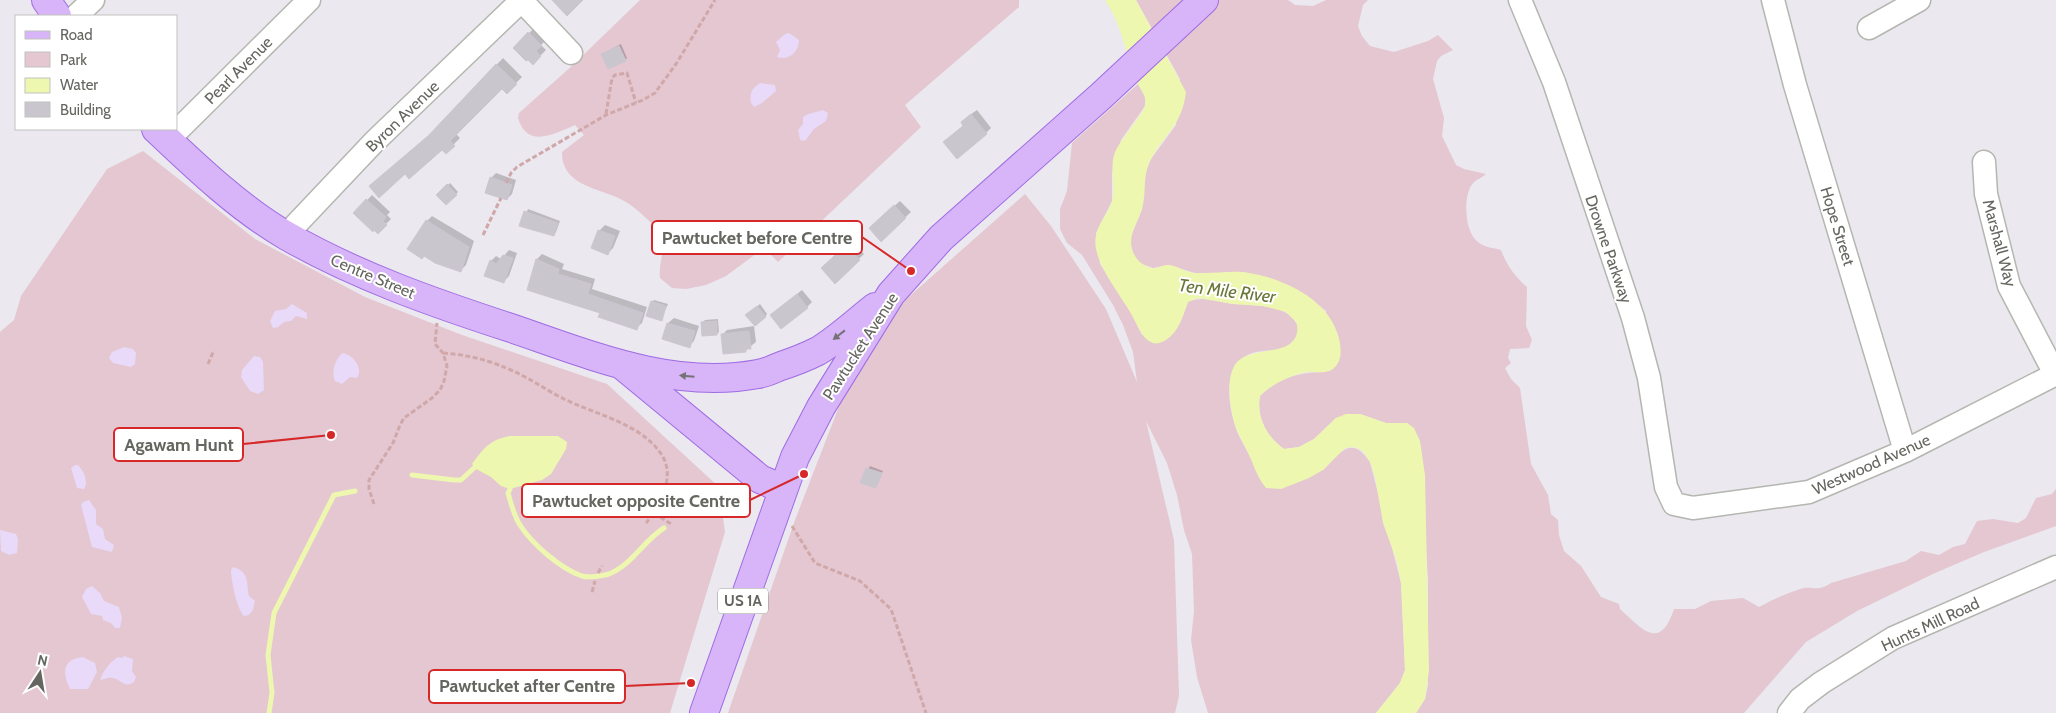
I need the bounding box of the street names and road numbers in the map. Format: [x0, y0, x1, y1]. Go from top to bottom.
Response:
street label: Pearl Avenue [201, 33, 276, 108]
street label: Byron Avenue [362, 77, 443, 156]
street label: Hope Street [1816, 184, 1859, 269]
street label: Drowne Parkway [1581, 193, 1636, 306]
street label: Marshall Way [1979, 197, 2020, 289]
street label: Centre Street [328, 250, 418, 303]
street label: Pawtucket Avenue [819, 289, 902, 403]
street label: Westwood Avenue [1809, 430, 1933, 499]
road number: US 1A [718, 588, 768, 614]
street label: Hunts Mill Road [1878, 593, 1982, 655]

